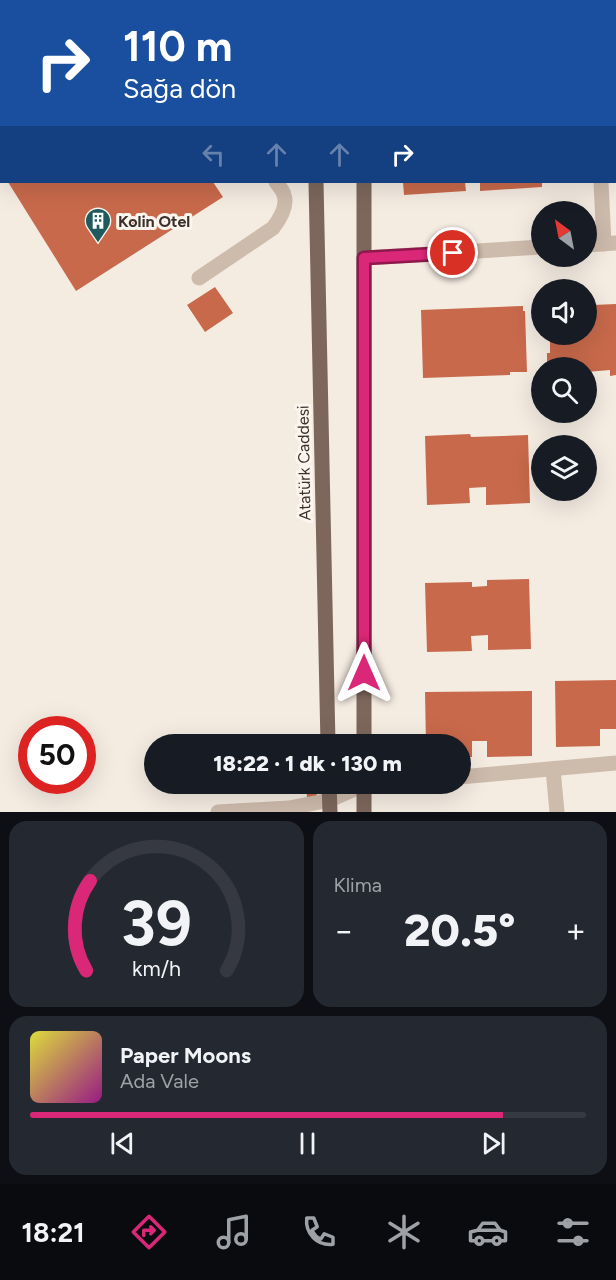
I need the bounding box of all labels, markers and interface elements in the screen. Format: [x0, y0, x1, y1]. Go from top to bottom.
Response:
text: 110 m [123, 21, 232, 72]
icon: right [24, 24, 102, 102]
text: Sağa dön [123, 72, 236, 105]
icon: left [197, 138, 230, 171]
icon: ahead [260, 138, 293, 171]
icon: ahead [323, 138, 356, 171]
icon: right [386, 138, 419, 171]
north arrow [531, 201, 597, 267]
map controls [531, 201, 597, 501]
building icon: Kolin Otel [83, 206, 113, 244]
place label: Kolin Otel [118, 212, 190, 231]
pin [427, 227, 478, 278]
icon: arrive [436, 236, 469, 269]
button: sound [531, 279, 597, 345]
button: search [531, 357, 597, 423]
street label: Atatürk Caddesi [293, 405, 315, 521]
button: layers [531, 435, 597, 501]
position arrow [332, 641, 396, 705]
speed limit sign: 50 [18, 716, 96, 794]
text: 18:22 · 1 dk · 130 m [213, 750, 402, 777]
text: Klima [334, 873, 382, 897]
text: 39 [121, 886, 192, 961]
text: 20.5° [404, 903, 515, 957]
text: − [334, 911, 354, 950]
text: + [565, 911, 586, 950]
text: km/h [132, 956, 181, 981]
text: Paper Moons [120, 1042, 251, 1069]
text: Ada Vale [120, 1069, 199, 1093]
icon: previous [106, 1127, 139, 1160]
icon: pause [291, 1127, 324, 1160]
icon: next [477, 1127, 510, 1160]
icon: directions [128, 1211, 170, 1253]
icon: music [213, 1211, 255, 1253]
icon: phone [298, 1211, 340, 1253]
icon: climate [383, 1211, 425, 1253]
icon: car [467, 1211, 509, 1253]
icon: filters [552, 1211, 594, 1253]
text: 18:21 [21, 1216, 85, 1249]

